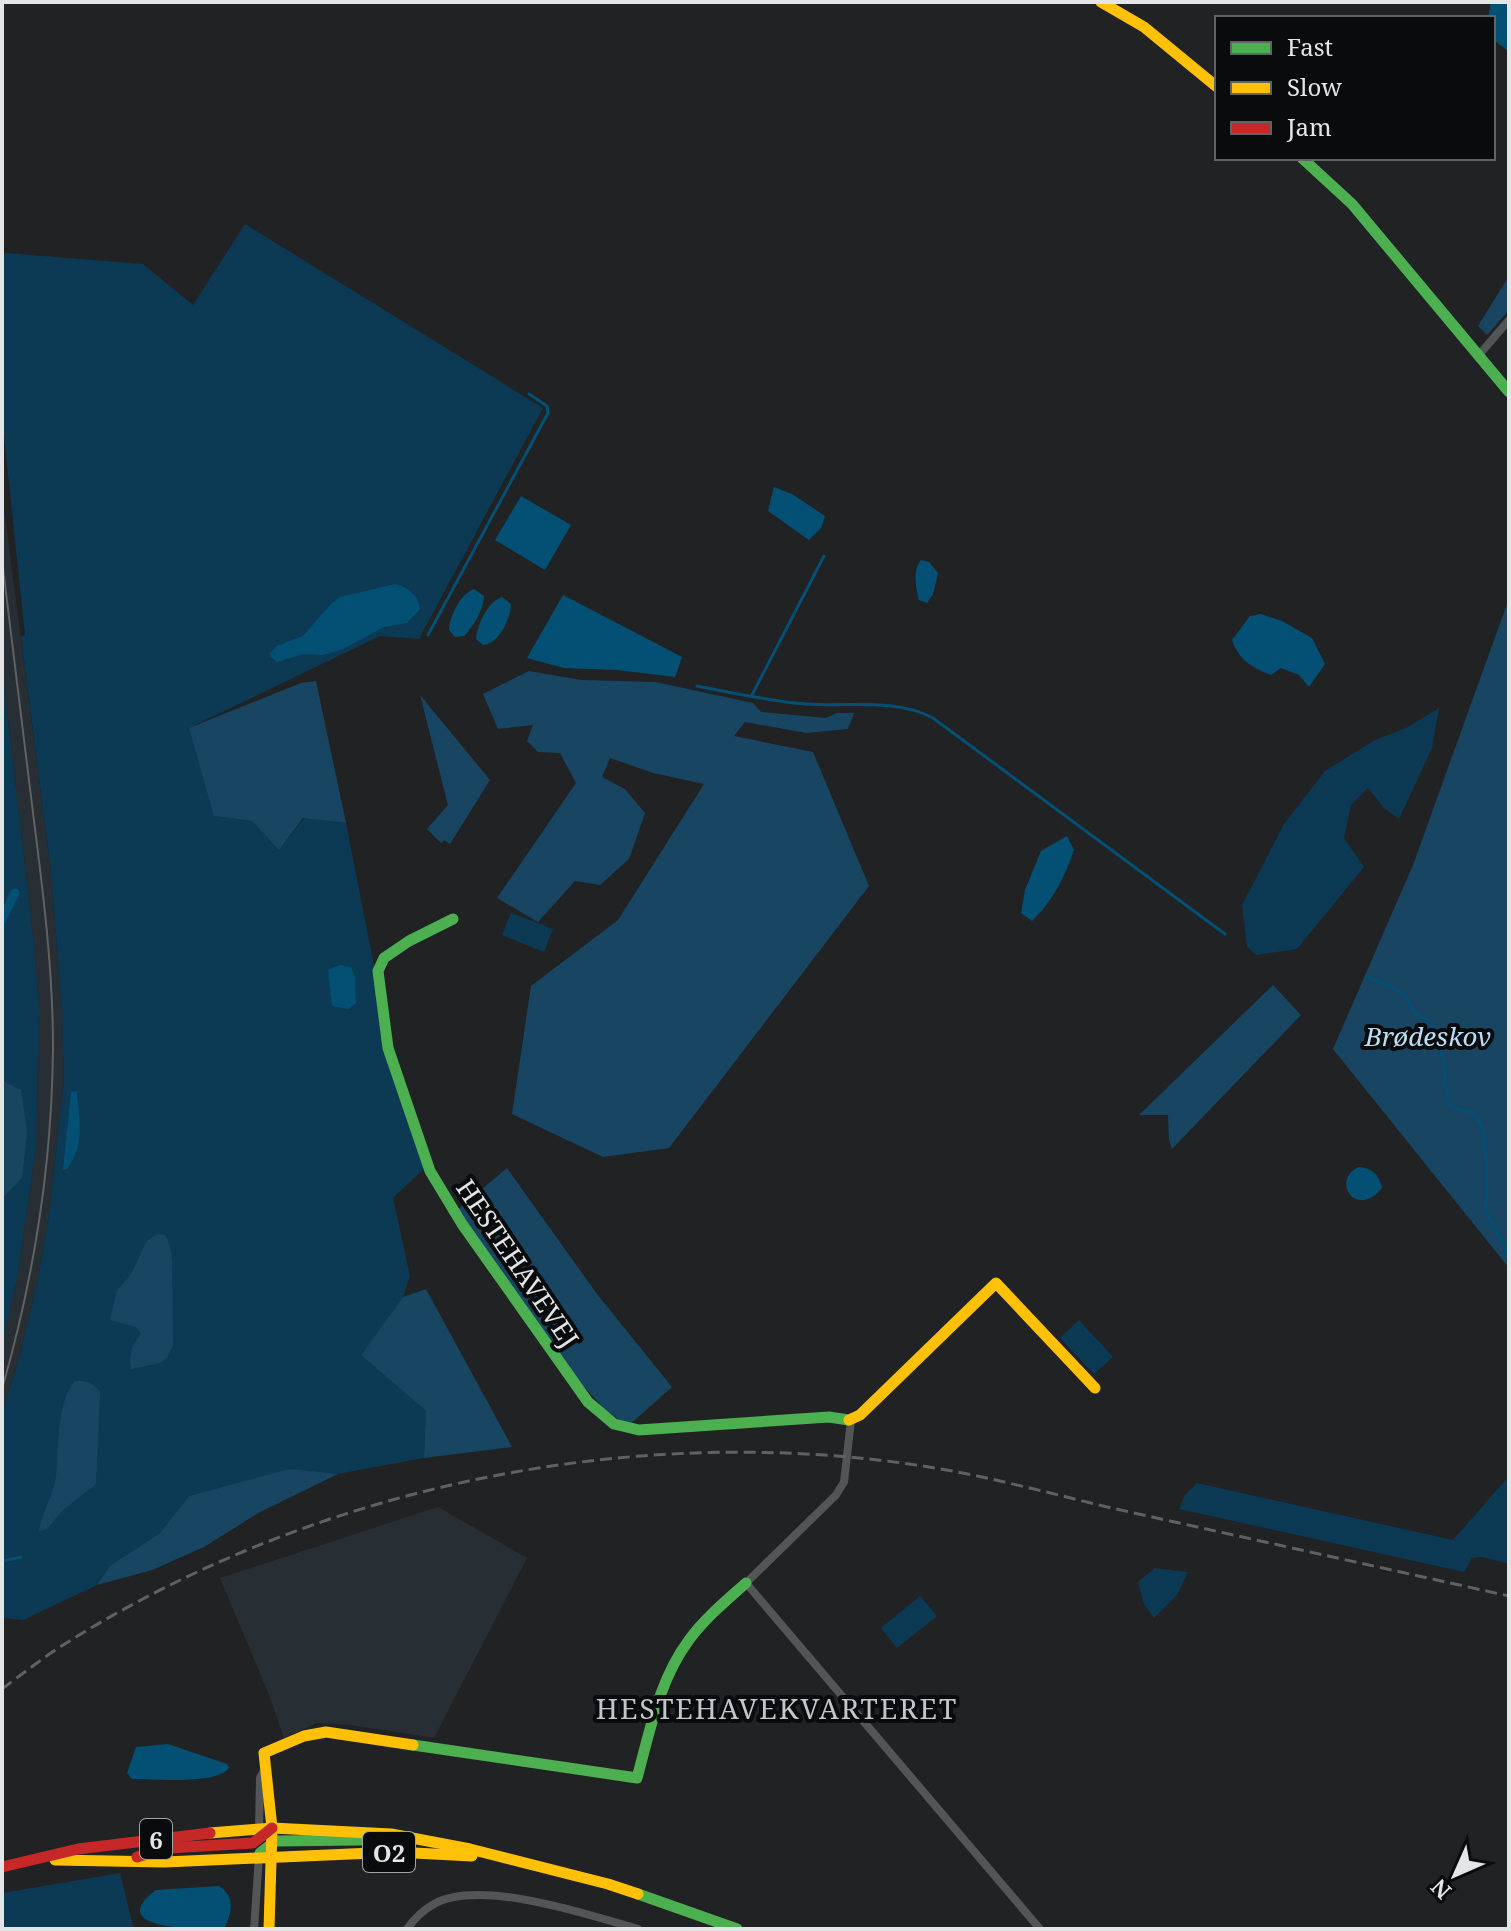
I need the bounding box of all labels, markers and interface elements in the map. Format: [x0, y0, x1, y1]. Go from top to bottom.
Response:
legend [1215, 16, 1495, 160]
text: Fast [1287, 30, 1333, 63]
text: Slow [1287, 70, 1342, 103]
text: Jam [1286, 110, 1332, 143]
park label: Brødeskov [1364, 1018, 1491, 1054]
street label: HESTEHAVEVEJ [448, 1172, 588, 1354]
district label: HESTEHAVEKVARTERET [596, 1689, 958, 1727]
road number: 6 [140, 1819, 172, 1859]
road number: O2 [363, 1832, 415, 1872]
north arrow [1415, 1835, 1495, 1915]
text: N [1423, 1873, 1457, 1907]

